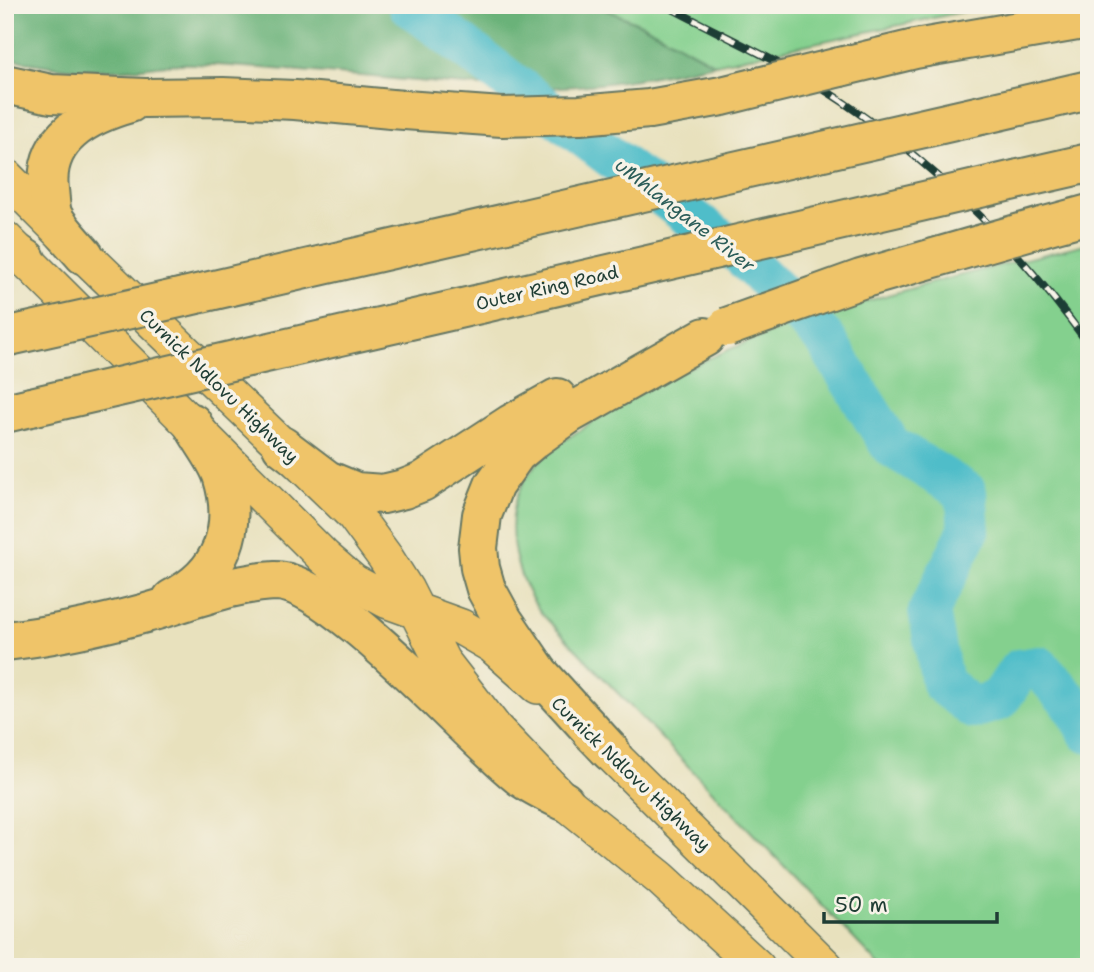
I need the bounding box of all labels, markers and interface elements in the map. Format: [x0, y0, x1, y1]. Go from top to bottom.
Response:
water label: uMhlangane River [610, 153, 761, 278]
street label: Outer Ring Road [473, 260, 621, 316]
street label: Curnick Ndlovu Highway [134, 303, 304, 469]
street label: Curnick Ndlovu Highway [546, 691, 716, 857]
scale bar [824, 881, 998, 925]
text: 50 m [835, 891, 888, 919]

